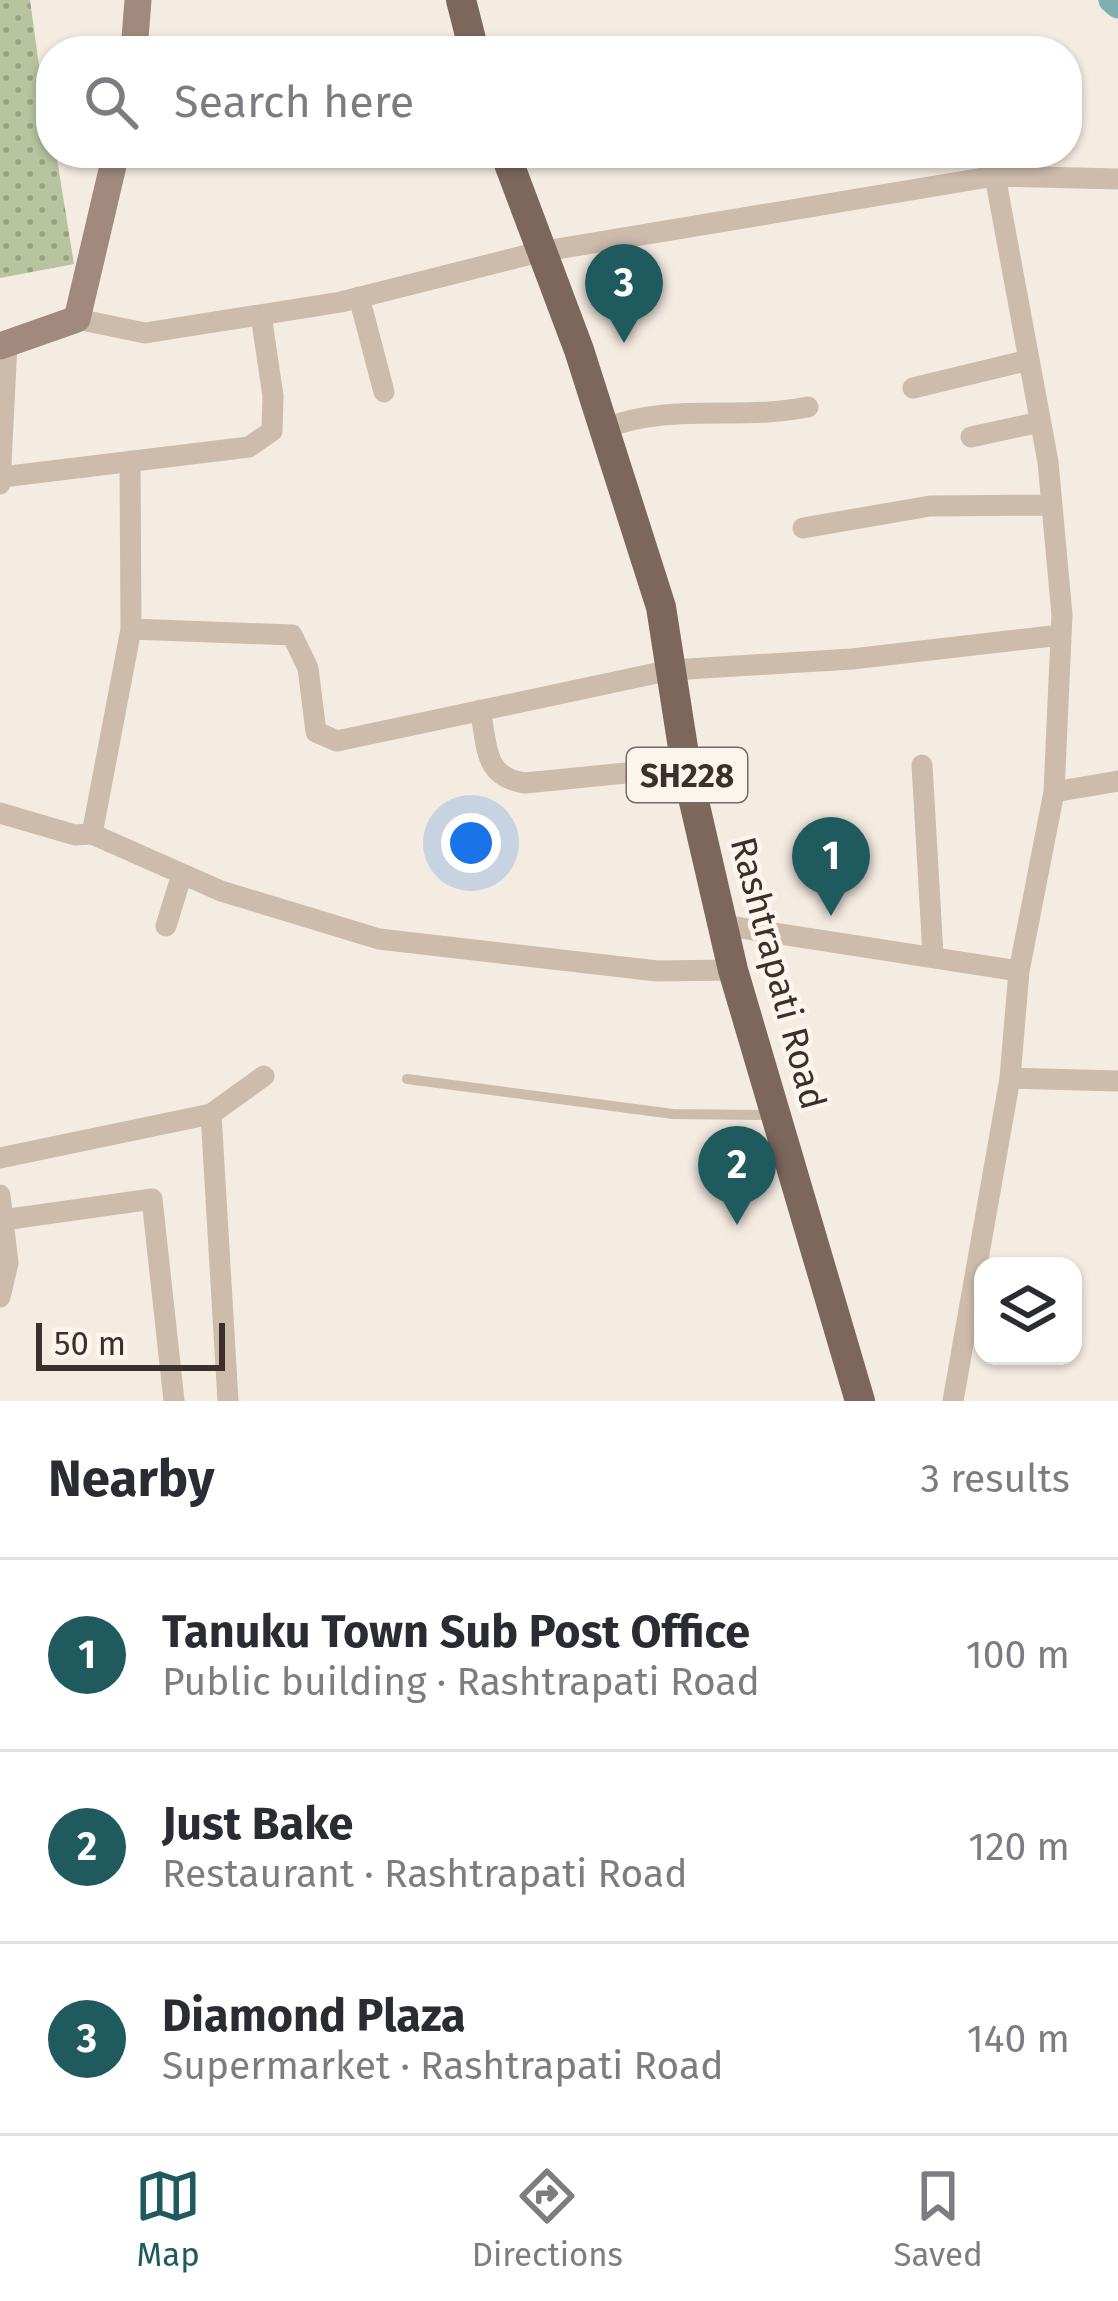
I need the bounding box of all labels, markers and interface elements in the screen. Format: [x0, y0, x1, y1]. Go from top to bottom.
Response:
search box [36, 36, 1082, 168]
icon: search [78, 69, 144, 135]
text: Search here [174, 75, 414, 129]
pin: 3 [585, 244, 663, 343]
road number: SH228 [627, 748, 747, 802]
your location [441, 813, 501, 873]
pin: 1 [792, 817, 870, 916]
street label: Rashtrapati Road [721, 832, 836, 1114]
pin: 2 [698, 1126, 776, 1225]
map controls [974, 1257, 1082, 1365]
button: layers [974, 1257, 1082, 1365]
scale bar [36, 1317, 225, 1370]
text: 50 m [54, 1324, 126, 1364]
text: Nearby [48, 1448, 214, 1510]
text: 3 results [920, 1456, 1070, 1502]
text: Tanuku Town Sub Post Office [162, 1605, 750, 1659]
text: 1 [78, 1632, 96, 1678]
text: 100 m [966, 1632, 1070, 1678]
text: Public building · Rashtrapati Road [162, 1659, 760, 1705]
text: Just Bake [162, 1797, 353, 1851]
text: 2 [77, 1824, 97, 1870]
text: 120 m [968, 1824, 1070, 1870]
text: Restaurant · Rashtrapati Road [162, 1851, 688, 1897]
text: Diamond Plaza [162, 1989, 466, 2043]
text: 3 [77, 2016, 97, 2062]
text: 140 m [967, 2016, 1070, 2062]
text: Supermarket · Rashtrapati Road [162, 2043, 724, 2089]
tab: Map [135, 2163, 201, 2275]
tab: Directions [472, 2163, 623, 2275]
tab: Saved [893, 2163, 983, 2275]

